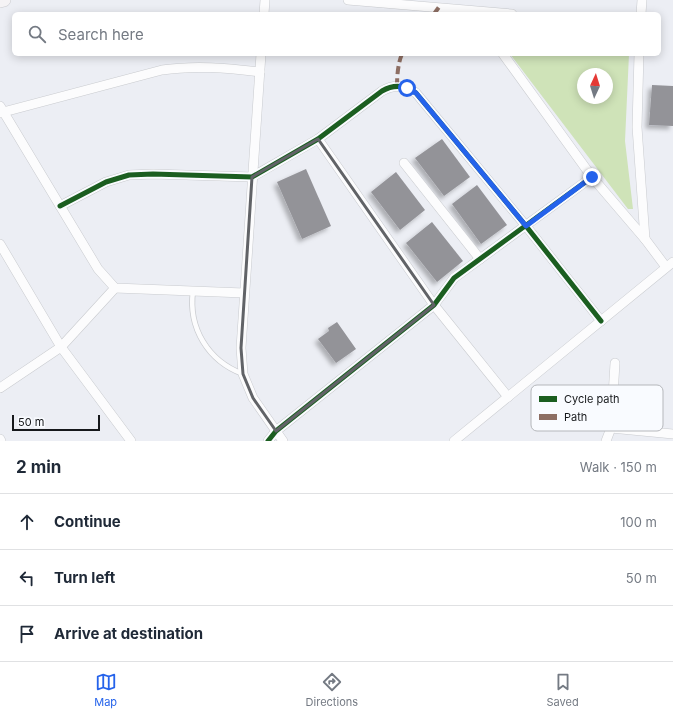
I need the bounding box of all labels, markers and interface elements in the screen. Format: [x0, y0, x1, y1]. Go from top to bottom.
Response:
search box [12, 12, 661, 56]
icon: search [26, 23, 48, 45]
text: Search here [58, 25, 144, 44]
north arrow [577, 68, 613, 104]
route start [398, 79, 416, 97]
route end [583, 168, 601, 186]
legend [531, 385, 663, 431]
text: Cycle path [564, 392, 620, 406]
text: Path [564, 410, 587, 424]
scale bar [12, 413, 100, 432]
text: 50 m [18, 415, 44, 429]
text: 2 min [16, 457, 61, 477]
text: Walk · 150 m [580, 459, 657, 475]
icon: ahead [16, 511, 38, 533]
text: Continue [54, 512, 121, 531]
text: 100 m [620, 514, 657, 530]
icon: left [16, 567, 38, 589]
text: Turn left [54, 568, 115, 587]
text: 50 m [626, 570, 657, 586]
icon: arrive [16, 623, 38, 645]
text: Arrive at destination [54, 624, 203, 643]
tab: Map [94, 671, 117, 709]
tab: Directions [306, 671, 358, 709]
tab: Saved [547, 671, 579, 709]

